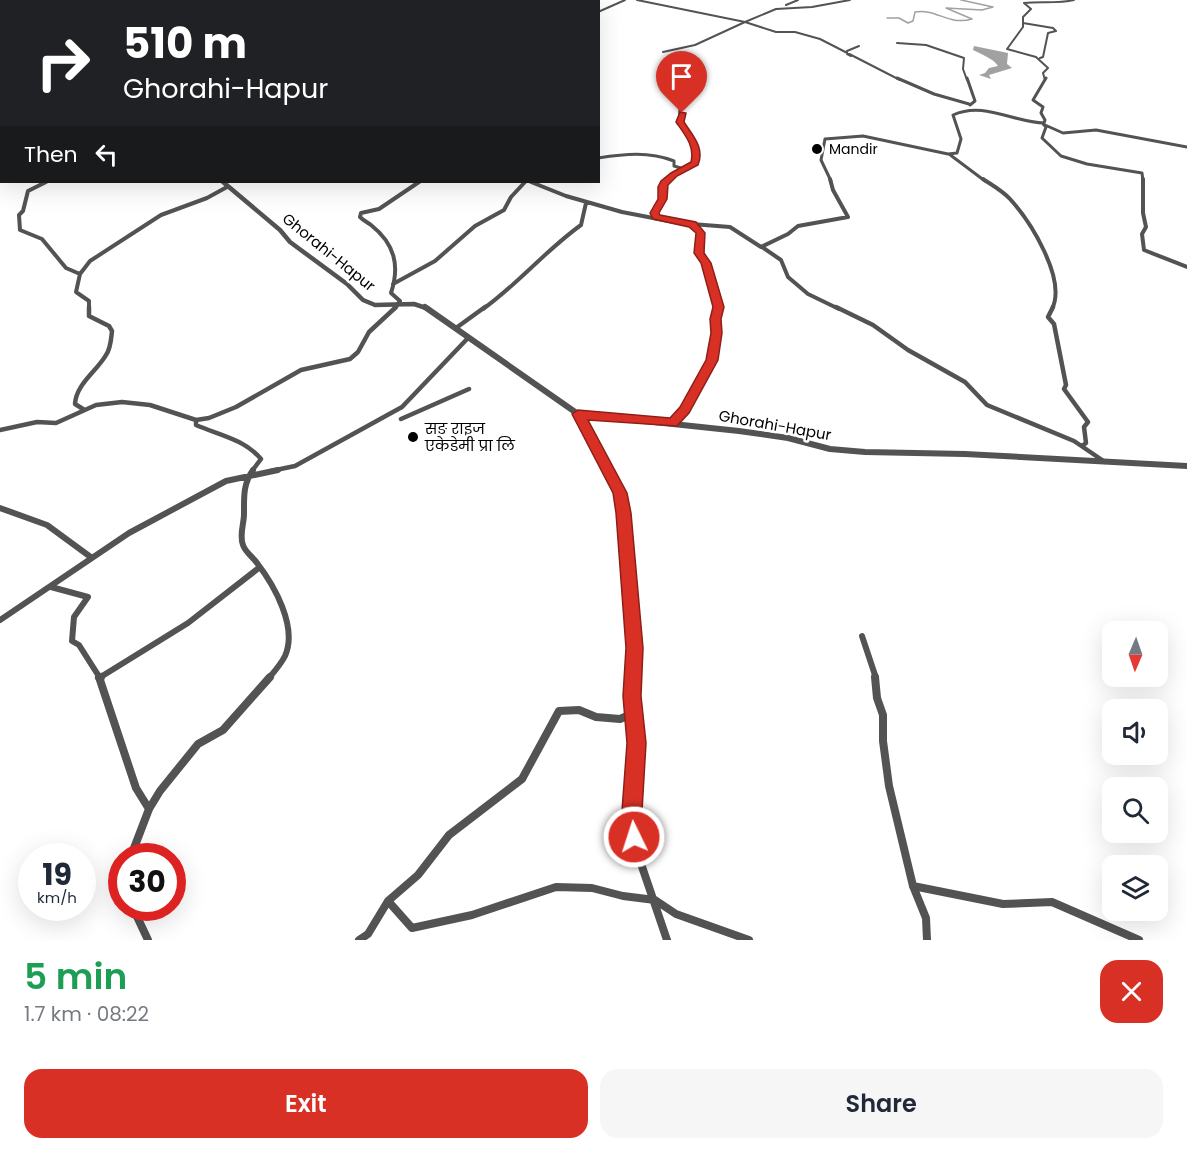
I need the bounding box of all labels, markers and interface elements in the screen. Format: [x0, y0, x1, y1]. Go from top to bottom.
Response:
text: 510 m [123, 14, 247, 73]
icon: right [24, 24, 102, 102]
pin [656, 51, 707, 113]
icon: arrive [665, 60, 698, 93]
text: Ghorahi-Hapur [123, 70, 328, 107]
icon: left [90, 138, 123, 171]
text: Then [24, 139, 78, 170]
place label: Mandir [829, 139, 878, 159]
marker: Mandir [810, 142, 824, 156]
street label: Ghorahi-Hapur [278, 208, 380, 296]
street label: Ghorahi-Hapur [717, 405, 833, 445]
place label: सङ राइज एकेडेमी प्रा लि [424, 418, 515, 456]
marker: सङ राइज एकेडेमी प्रा लि [406, 430, 420, 444]
north arrow [1102, 621, 1168, 687]
map controls [1102, 621, 1168, 921]
button: sound [1102, 699, 1168, 765]
button: search [1102, 777, 1168, 843]
position arrow [602, 805, 666, 869]
speed limit sign: 30 [108, 843, 186, 921]
text: 19 [42, 853, 72, 896]
button: layers [1102, 855, 1168, 921]
text: km/h [37, 887, 77, 908]
text: 5 min [24, 951, 127, 1002]
button: close [1100, 960, 1163, 1023]
text: 1.7 km · 08:22 [24, 1000, 149, 1028]
button: Exit [24, 1069, 588, 1138]
button: Share [600, 1069, 1163, 1138]

